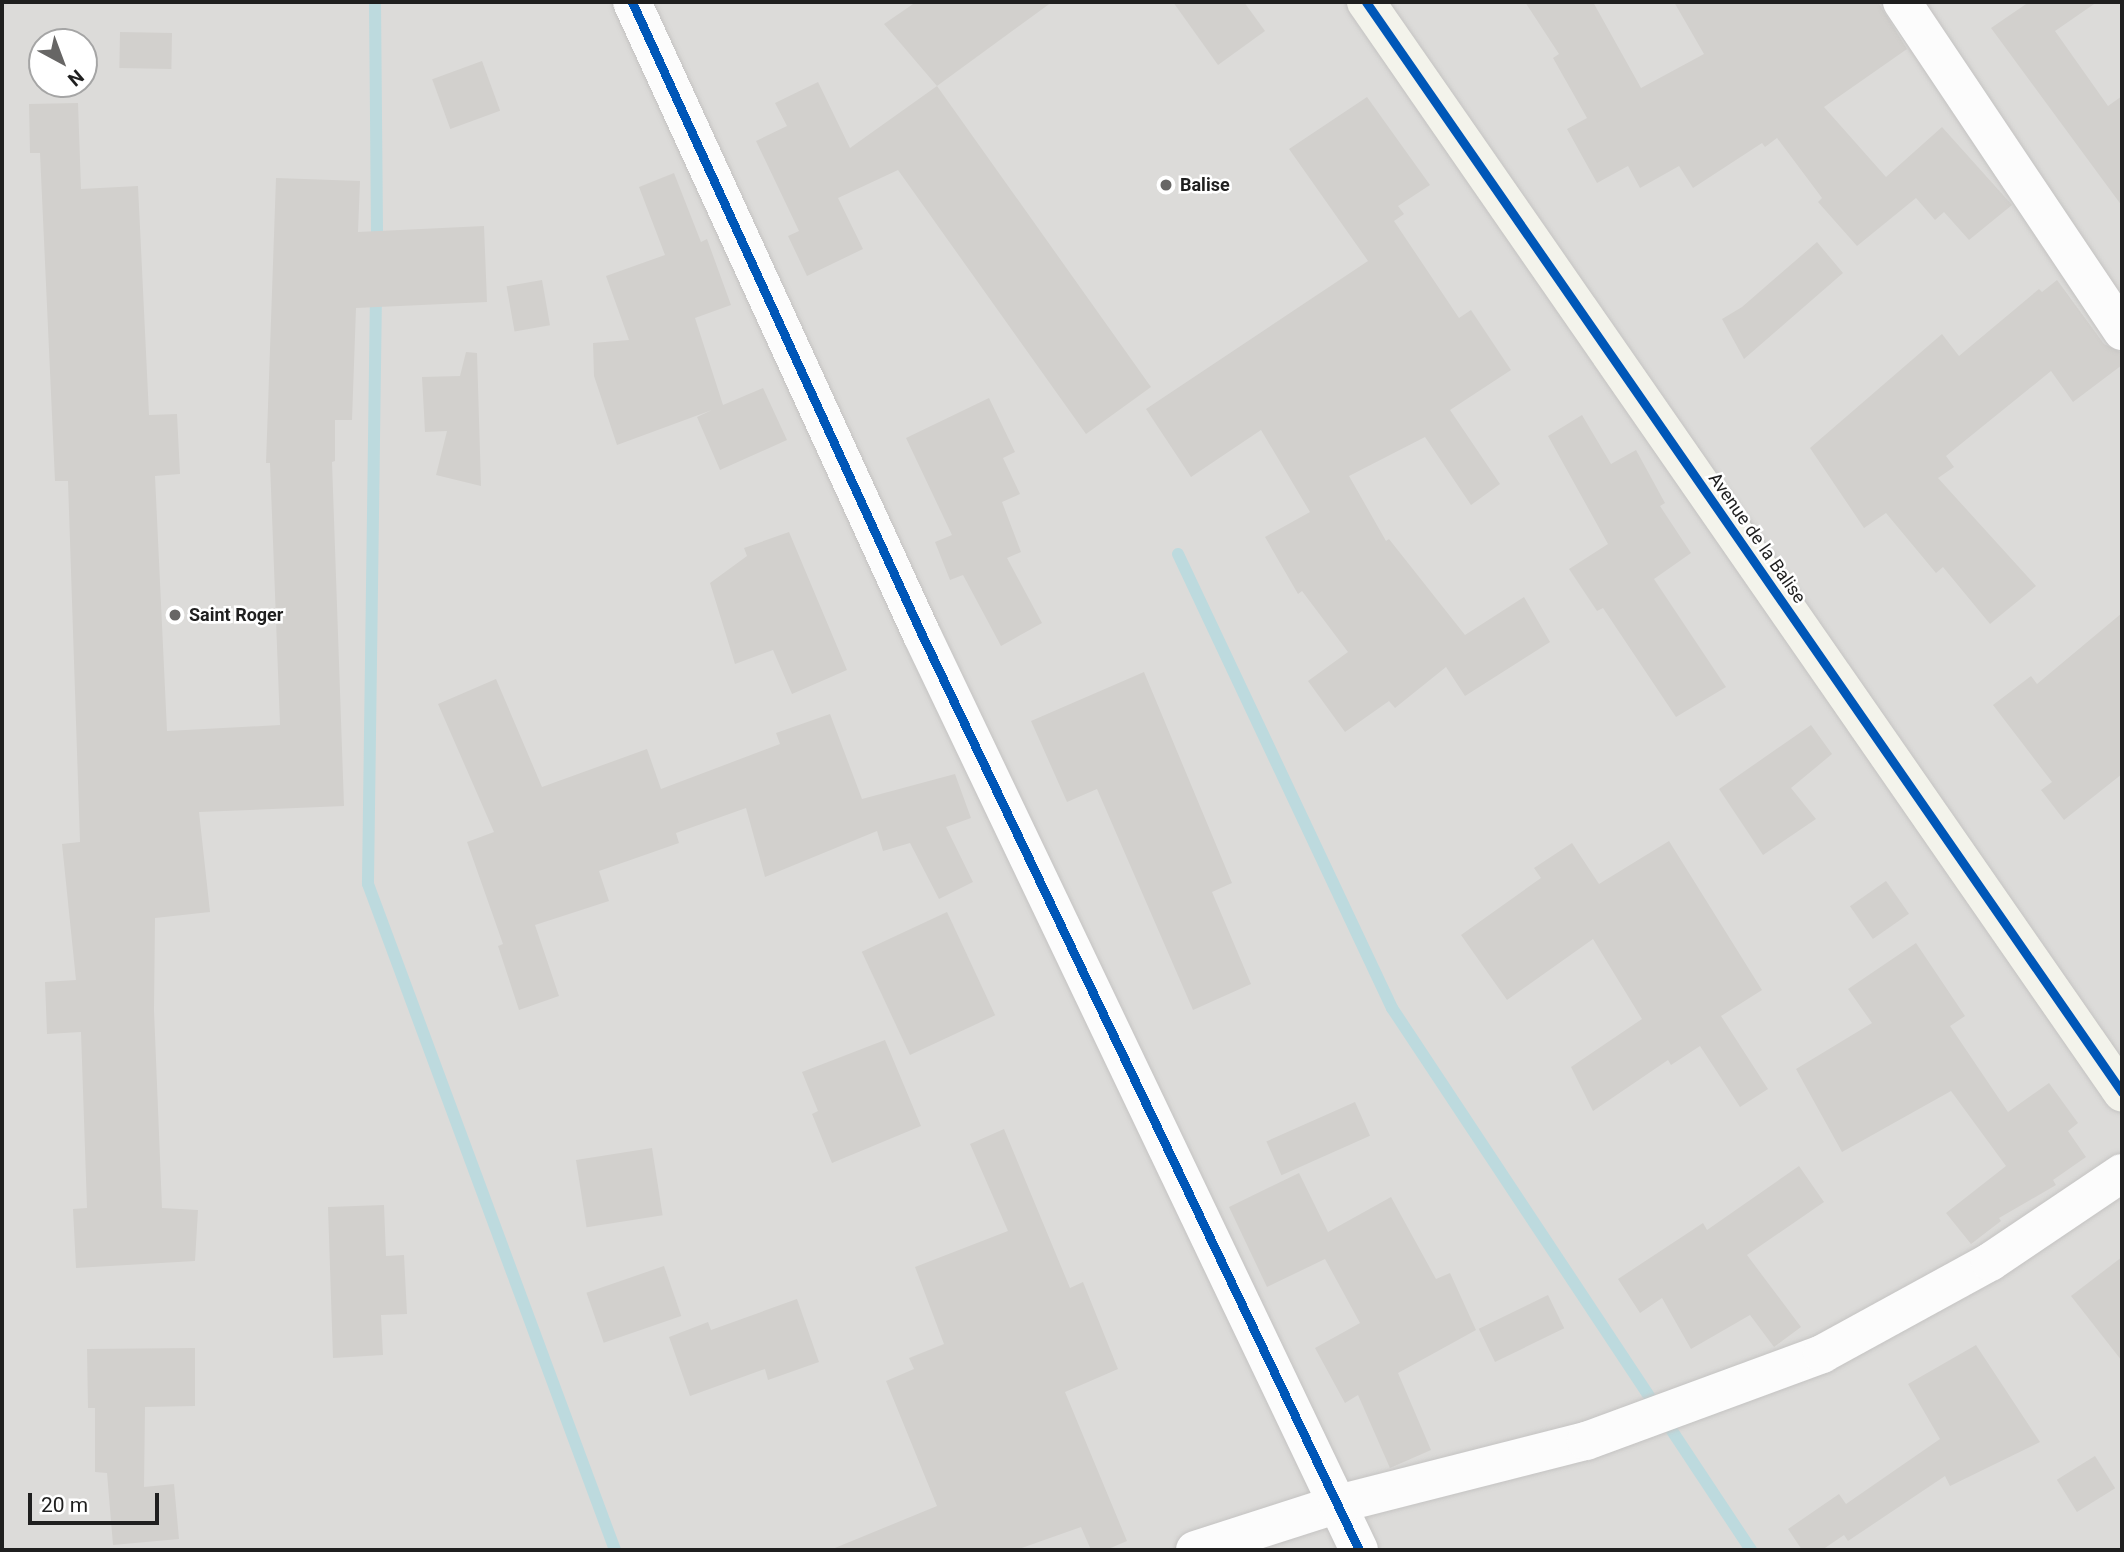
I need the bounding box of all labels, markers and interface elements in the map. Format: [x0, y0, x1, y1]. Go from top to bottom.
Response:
north arrow [28, 28, 98, 98]
text: N [63, 65, 88, 91]
place label: Balise [1180, 174, 1230, 196]
marker: Balise [1158, 177, 1174, 193]
street label: Avenue de la Balise [1704, 468, 1810, 608]
place label: Saint Roger [189, 604, 283, 626]
marker: Saint Roger [167, 607, 183, 623]
scale bar [32, 1478, 163, 1522]
text: 20 m [41, 1493, 88, 1517]

